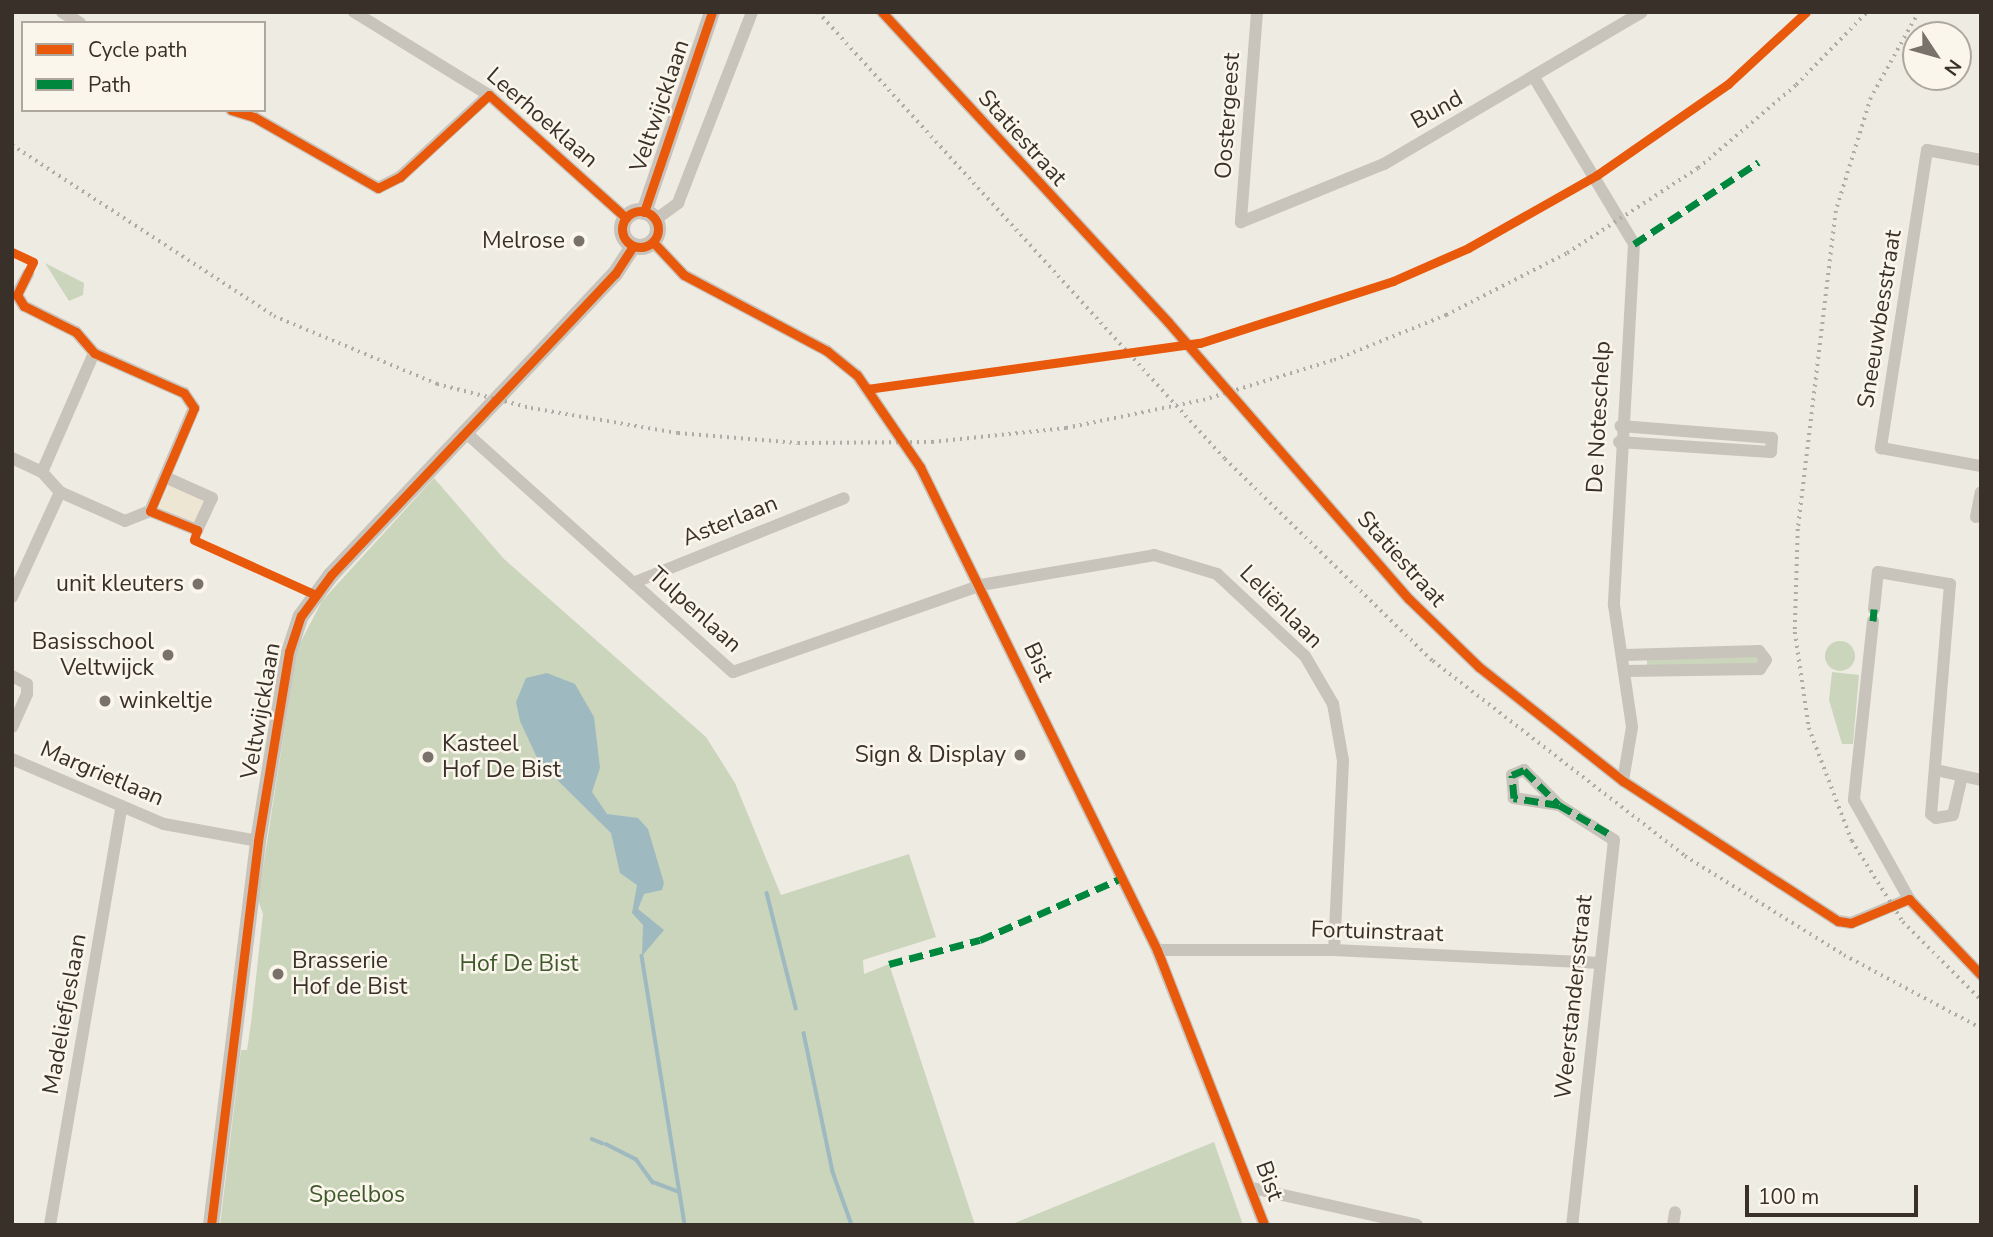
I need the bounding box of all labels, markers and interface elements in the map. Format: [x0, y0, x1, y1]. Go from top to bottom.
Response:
legend [21, 21, 266, 112]
north arrow [1902, 21, 1972, 91]
text: Cycle path [88, 36, 187, 64]
street label: Veltwijcklaan [624, 36, 696, 176]
street label: Oostergeest [1210, 52, 1246, 180]
text: N [1938, 54, 1967, 81]
street label: Leerhoeklaan [481, 62, 603, 174]
text: Path [88, 71, 131, 99]
street label: Statiestraat [972, 84, 1072, 192]
street label: Bund [1406, 85, 1468, 135]
place label: Melrose [482, 227, 565, 255]
street label: Sneeuwbesstraat [1852, 228, 1908, 410]
marker: Melrose [571, 233, 587, 249]
street label: De Noteschelp [1581, 340, 1617, 494]
street label: Asterlaan [678, 489, 782, 553]
street label: Statiestraat [1351, 505, 1451, 613]
street label: Leliënlaan [1234, 560, 1328, 654]
street label: Tulpenlaan [643, 561, 747, 659]
place label: unit kleuters [56, 570, 184, 598]
marker: unit kleuters [190, 576, 206, 592]
place label: Basisschool Veltwijck [32, 628, 154, 682]
street label: Bist [1017, 638, 1059, 686]
street label: Veltwijcklaan [235, 641, 287, 781]
marker: Basisschool Veltwijck [160, 647, 176, 663]
place label: winkeltje [119, 687, 213, 715]
marker: winkeltje [97, 693, 113, 709]
place label: Kasteel Hof De Bist [442, 730, 561, 784]
street label: Margrietlaan [36, 736, 168, 812]
place label: Sign & Display [855, 741, 1006, 769]
marker: Sign & Display [1012, 747, 1028, 763]
marker: Kasteel Hof De Bist [420, 749, 436, 765]
street label: Weerstandersstraat [1550, 894, 1598, 1100]
street label: Fortuinstraat [1310, 916, 1444, 948]
street label: Madeliefjeslaan [37, 932, 93, 1096]
place label: Brasserie Hof de Bist [292, 947, 407, 1001]
park label: Hof De Bist [460, 950, 578, 978]
marker: Brasserie Hof de Bist [270, 966, 286, 982]
street label: Bist [1249, 1158, 1289, 1204]
scale bar [1748, 1170, 1921, 1214]
park label: Speelbos [309, 1181, 405, 1209]
text: 100 m [1758, 1183, 1819, 1211]

